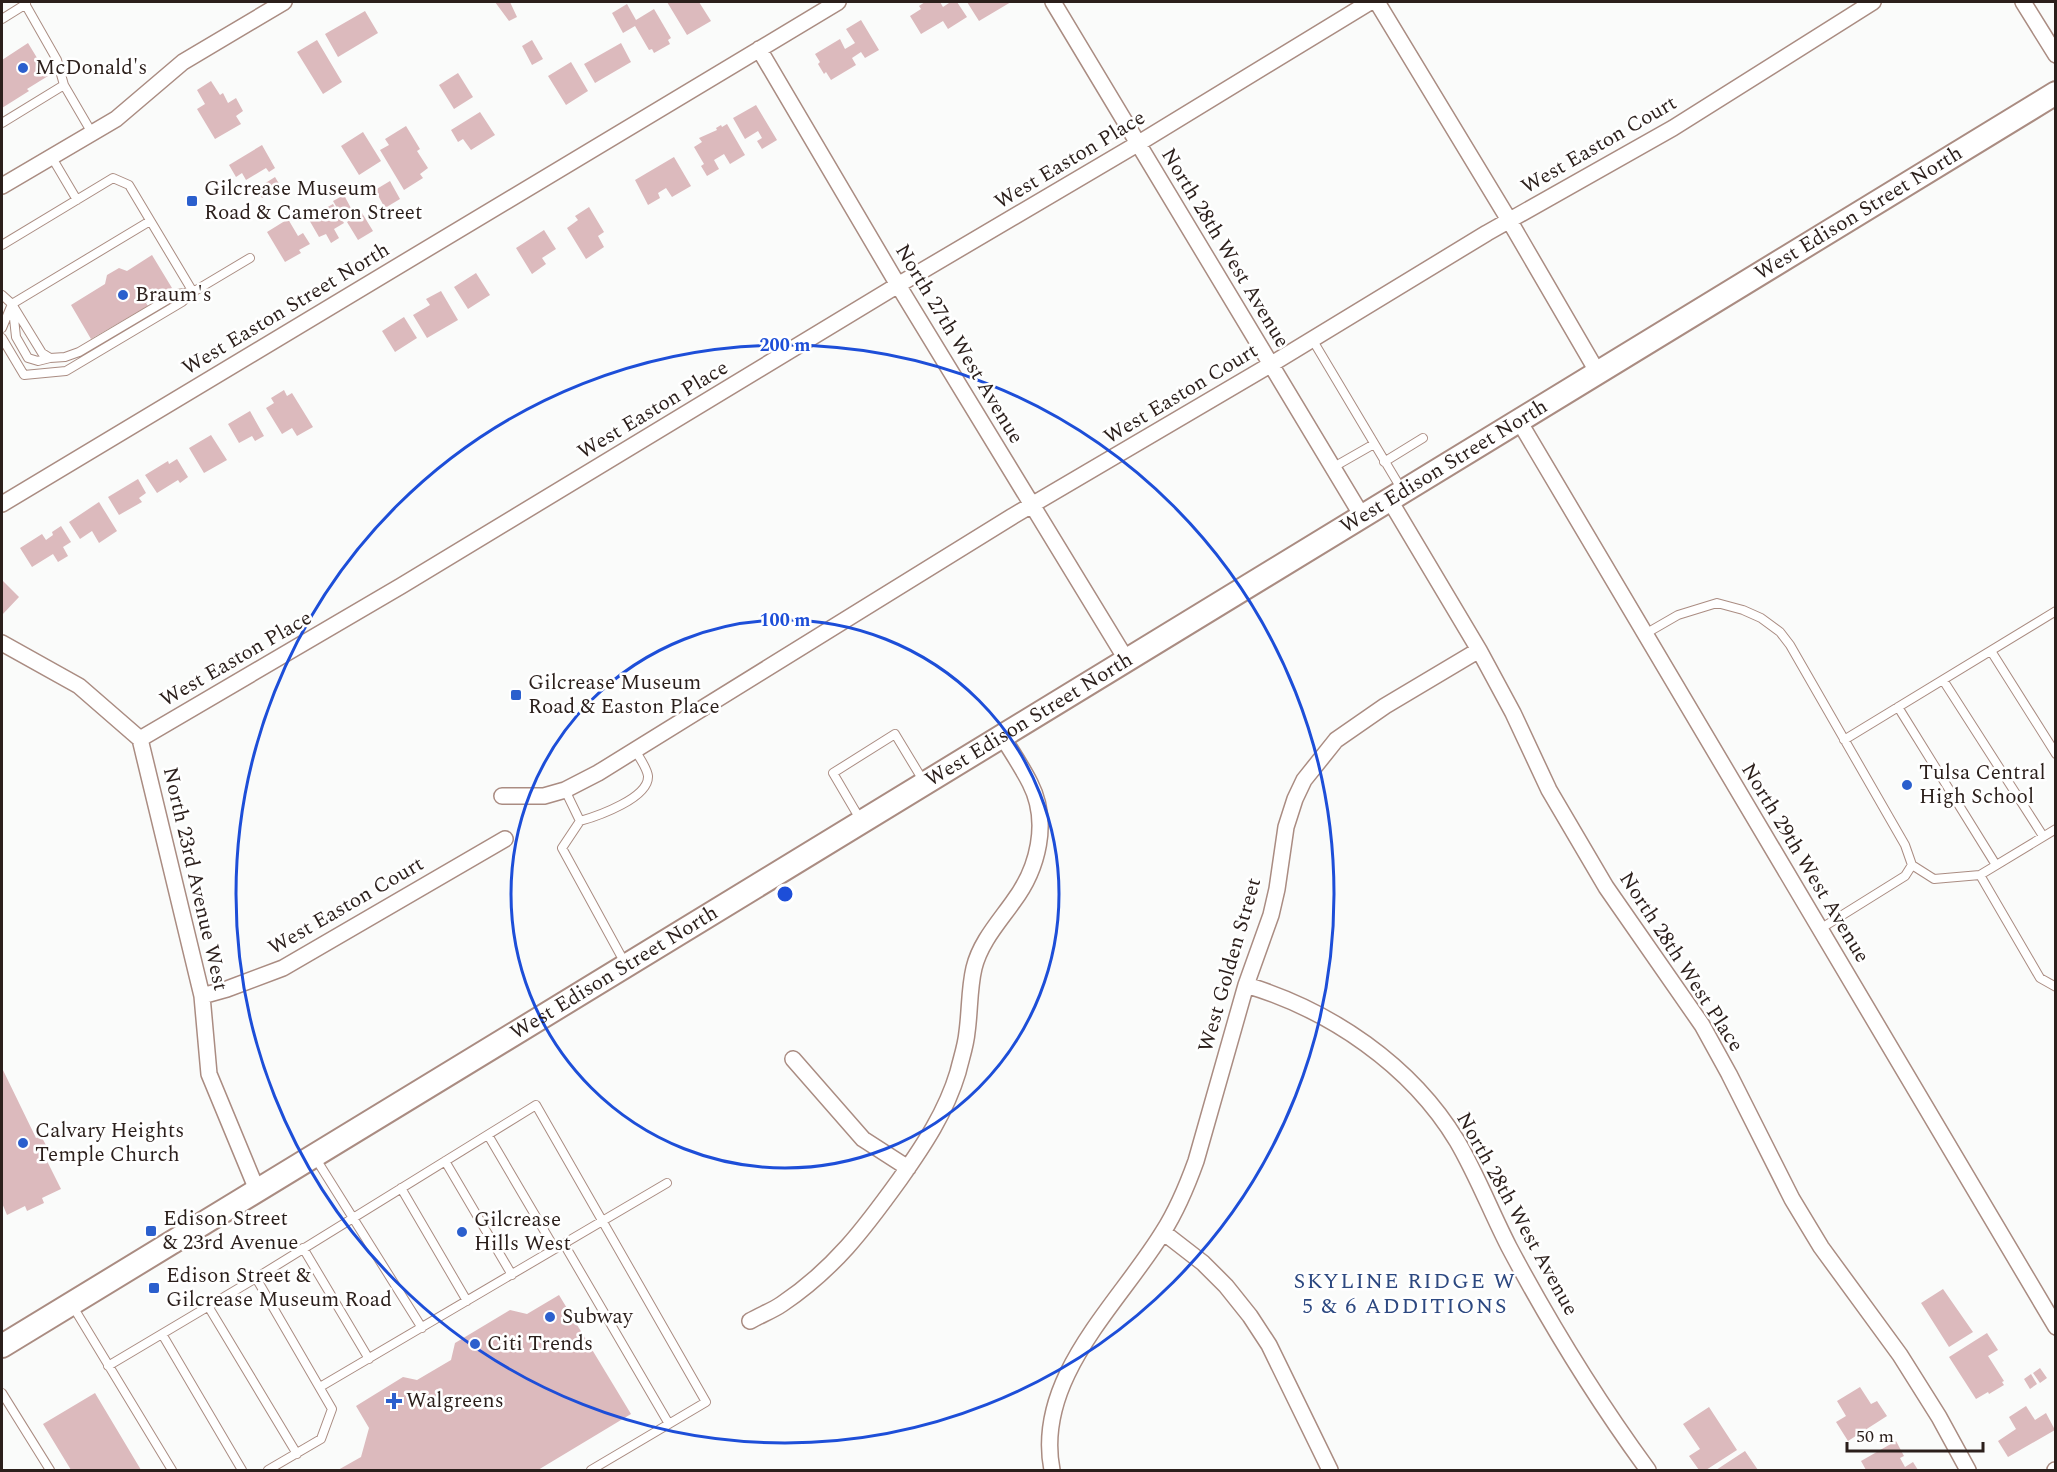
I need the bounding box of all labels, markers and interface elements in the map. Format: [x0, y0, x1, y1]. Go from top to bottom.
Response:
place label: McDonald's [35, 52, 147, 84]
marker: McDonald's [16, 61, 30, 75]
street label: West Easton Court [1515, 87, 1683, 203]
street label: West Easton Place [988, 102, 1152, 218]
street label: West Edison Street North [1749, 138, 1969, 289]
street label: North 28th West Avenue [1152, 142, 1298, 354]
place label: Gilcrease Museum Road & Cameron Street [204, 173, 422, 229]
marker: Gilcrease Museum Road & Cameron Street [185, 194, 199, 208]
street label: West Easton Street North [176, 234, 396, 384]
street label: North 27th West Avenue [886, 238, 1032, 450]
place label: Braum's [135, 279, 212, 311]
marker: Braum's [116, 288, 130, 302]
text: 200 m [759, 332, 811, 359]
street label: West Easton Court [1098, 335, 1264, 453]
street label: West Easton Place [571, 352, 735, 468]
street label: West Edison Street North [1334, 391, 1554, 542]
street label: West Easton Place [154, 602, 318, 716]
text: 100 m [759, 607, 811, 634]
street label: West Edison Street North [919, 644, 1139, 796]
place label: Gilcrease Museum Road & Easton Place [528, 667, 720, 723]
marker: Gilcrease Museum Road & Easton Place [509, 688, 523, 702]
street label: North 29th West Avenue [1732, 757, 1878, 969]
place label: Tulsa Central High School [1919, 757, 2046, 813]
street label: North 23rd Avenue West [154, 764, 236, 994]
marker: Tulsa Central High School [1900, 778, 1914, 792]
street label: West Easton Court [262, 848, 430, 964]
street label: North 28th West Place [1611, 866, 1751, 1058]
street label: West Golden Street [1190, 874, 1270, 1056]
centre of rings [775, 884, 795, 904]
street label: West Edison Street North [504, 897, 724, 1049]
street label: North 28th West Avenue [1448, 1106, 1586, 1322]
place label: Calvary Heights Temple Church [35, 1115, 184, 1171]
marker: Calvary Heights Temple Church [16, 1136, 30, 1150]
place label: Edison Street & 23rd Avenue [163, 1203, 299, 1259]
place label: Gilcrease Hills West [474, 1204, 571, 1260]
marker: Edison Street & 23rd Avenue [144, 1224, 158, 1238]
marker: Gilcrease Hills West [455, 1225, 469, 1239]
place label: Edison Street & Gilcrease Museum Road [166, 1260, 392, 1316]
district label: SKYLINE RIDGE W 5 & 6 ADDITIONS [1294, 1265, 1516, 1323]
marker: Edison Street & Gilcrease Museum Road [147, 1281, 161, 1295]
place label: Subway [562, 1301, 634, 1333]
marker: Subway [543, 1310, 557, 1324]
place label: Citi Trends [487, 1328, 593, 1360]
marker: Citi Trends [468, 1337, 482, 1351]
place label: Walgreens [406, 1385, 504, 1417]
marker: Walgreens [387, 1394, 401, 1408]
scale bar [1847, 1415, 1984, 1453]
text: 50 m [1856, 1423, 1894, 1450]

